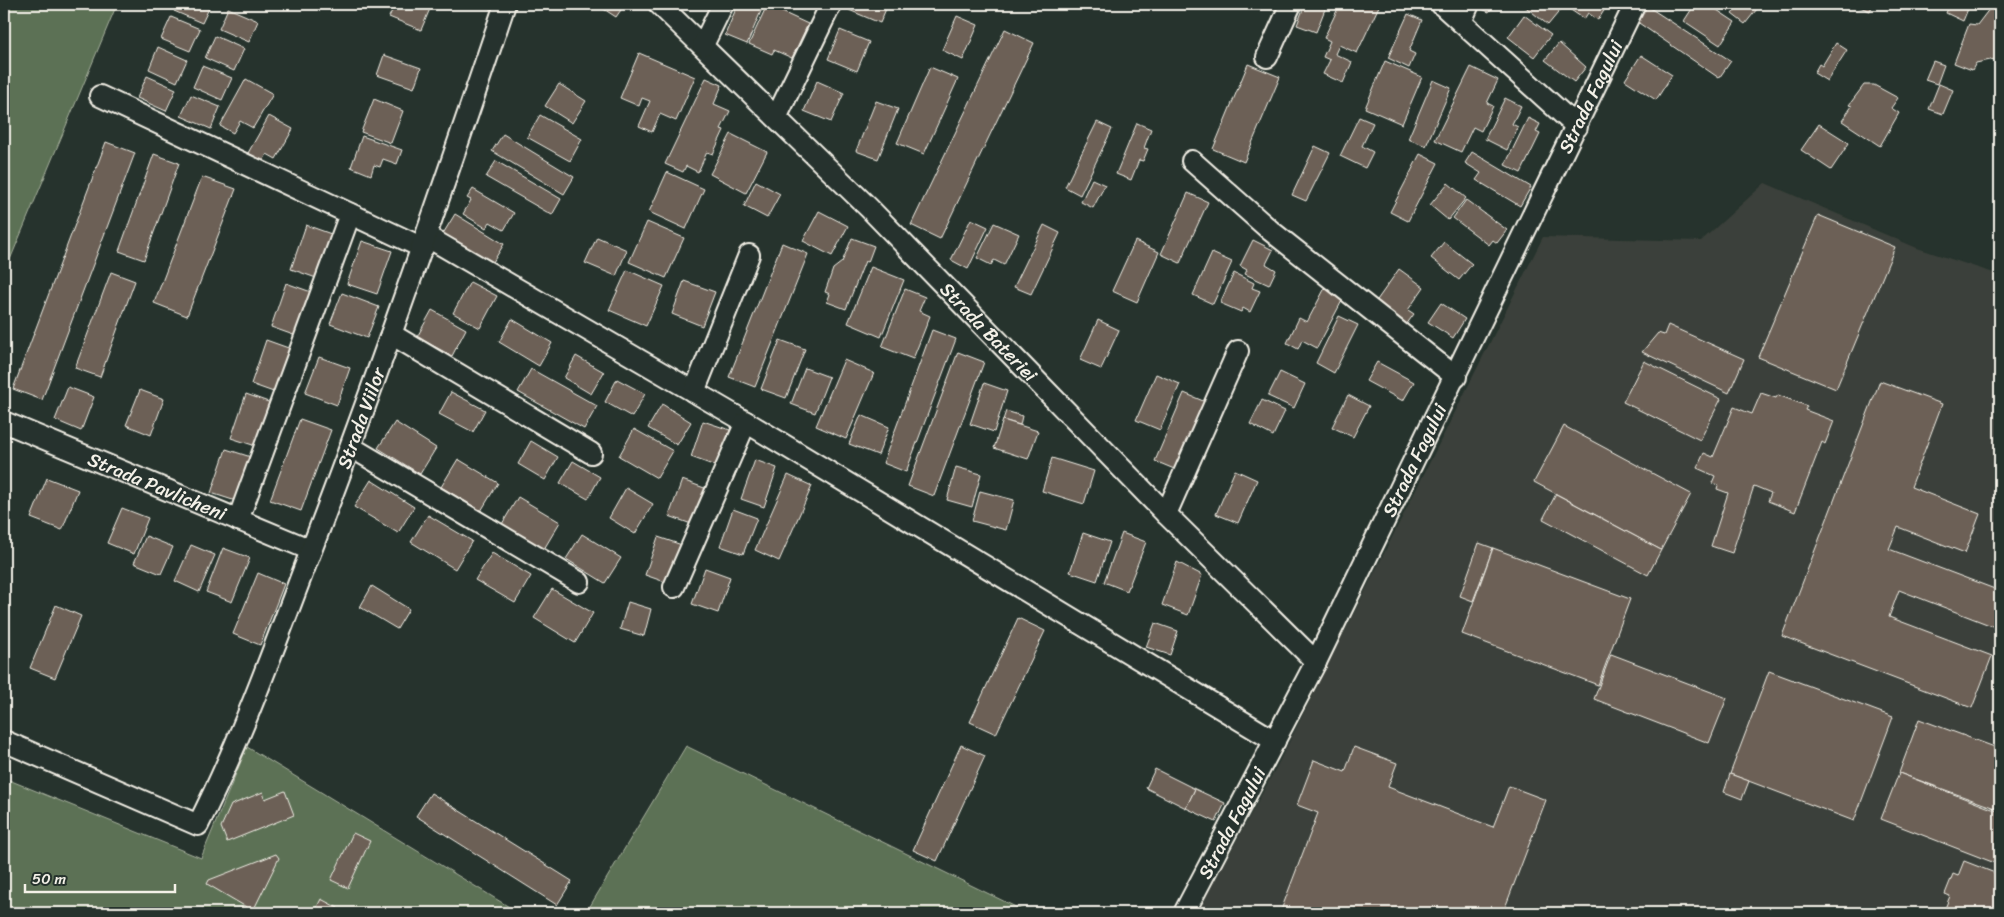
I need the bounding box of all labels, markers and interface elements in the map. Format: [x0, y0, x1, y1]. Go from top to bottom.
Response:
street label: Strada Fagului [1549, 33, 1632, 159]
street label: Strada Bateriei [932, 274, 1046, 390]
street label: Strada Viilor [327, 362, 395, 473]
street label: Strada Fagului [1372, 397, 1456, 522]
street label: Strada Pavlicheni [83, 442, 232, 530]
street label: Strada Fagului [1188, 760, 1275, 885]
scale bar [25, 862, 175, 894]
text: 50 m [32, 866, 67, 892]

